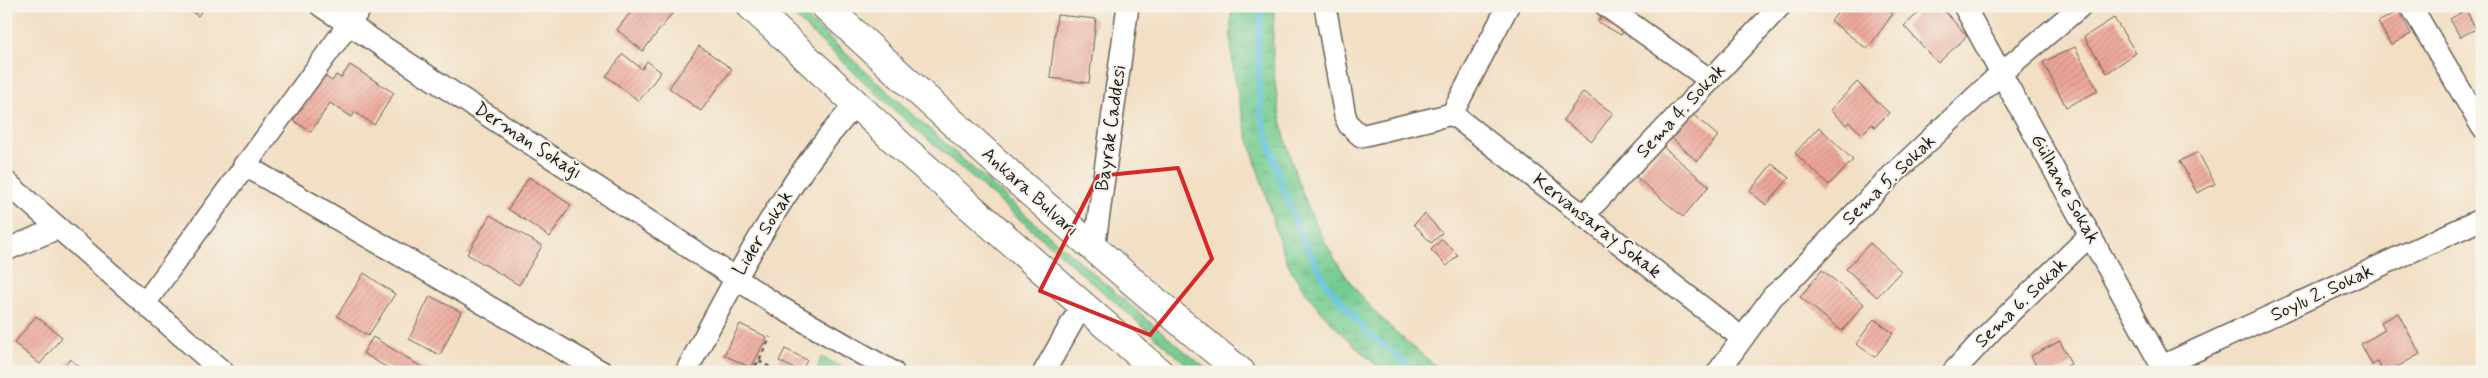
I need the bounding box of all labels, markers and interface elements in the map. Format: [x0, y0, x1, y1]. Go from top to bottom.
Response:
street label: Sema 4. Sokak [1631, 58, 1731, 164]
street label: Bayrak Caddesi [1090, 63, 1132, 193]
street label: Derman Sokağı [469, 97, 587, 186]
street label: Sema 5. Sokak [1837, 129, 1941, 231]
street label: Gülhane Sokak [2025, 130, 2105, 248]
street label: Ankara Bulvarı [976, 142, 1084, 242]
street label: Kervansaray Sokak [1527, 168, 1667, 285]
street label: Lider Sokak [727, 186, 799, 280]
street label: Sema 6. Sokak [1969, 253, 2073, 353]
street label: Soylu 2. Sokak [2267, 258, 2377, 328]

